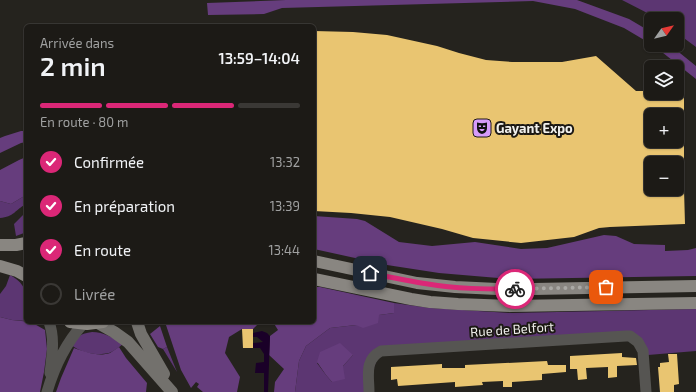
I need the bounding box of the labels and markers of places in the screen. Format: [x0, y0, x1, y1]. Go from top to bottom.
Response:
theatre icon: Gayant Expo [471, 117, 493, 139]
place label: Gayant Expo [496, 120, 573, 136]
pin [353, 256, 387, 290]
pin [589, 270, 623, 304]

